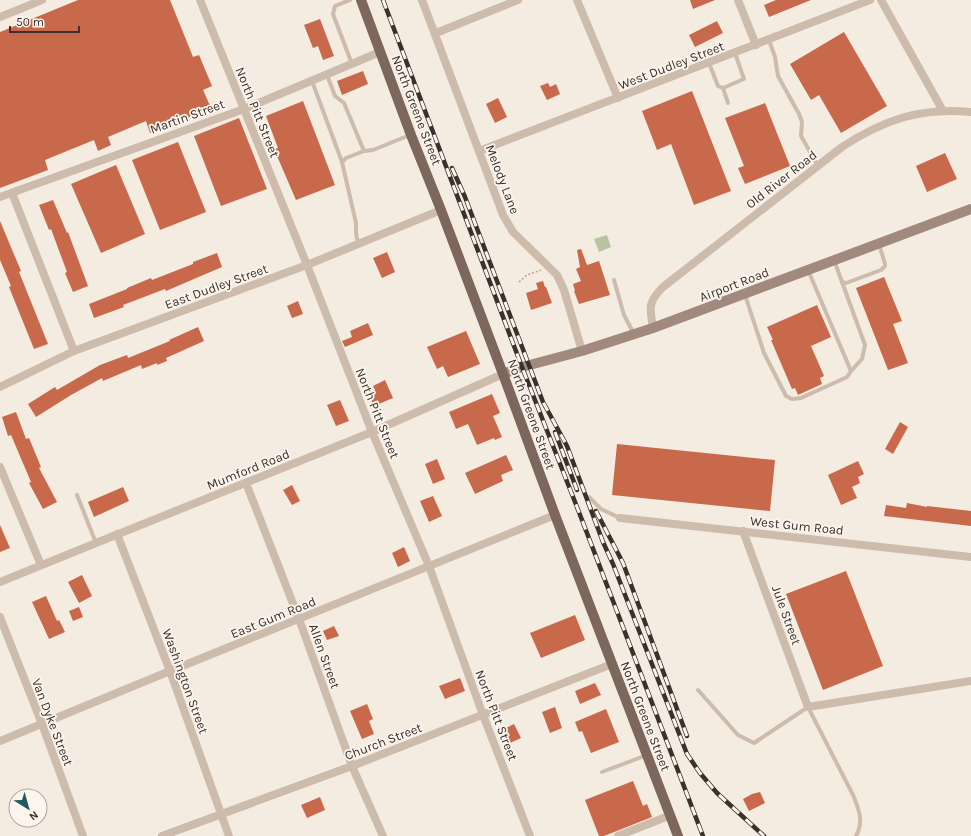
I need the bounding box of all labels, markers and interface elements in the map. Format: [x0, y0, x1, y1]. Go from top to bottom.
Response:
scale bar [10, 8, 79, 34]
text: 50 m [16, 15, 44, 29]
street label: West Dudley Street [616, 38, 726, 93]
street label: North Greene Street [389, 53, 444, 167]
street label: North Pitt Street [233, 65, 283, 160]
street label: Martin Street [148, 96, 227, 137]
street label: Melody Lane [482, 142, 523, 216]
street label: Old River Road [743, 147, 820, 212]
street label: East Dudley Street [163, 261, 270, 312]
street label: Airport Road [697, 264, 771, 305]
street label: North Greene Street [505, 357, 558, 471]
street label: North Pitt Street [353, 366, 403, 461]
street label: Mumford Road [205, 446, 292, 493]
street label: West Gum Road [749, 513, 845, 538]
street label: Jule Street [769, 583, 804, 647]
street label: East Gum Road [228, 594, 318, 641]
street label: Allen Street [306, 622, 343, 691]
street label: Washington Street [160, 627, 212, 736]
street label: North Greene Street [618, 659, 673, 773]
street label: North Pitt Street [472, 668, 521, 763]
street label: Van Dyke Street [29, 676, 76, 768]
street label: Church Street [342, 720, 424, 763]
north arrow [8, 788, 48, 828]
text: N [27, 808, 41, 823]

